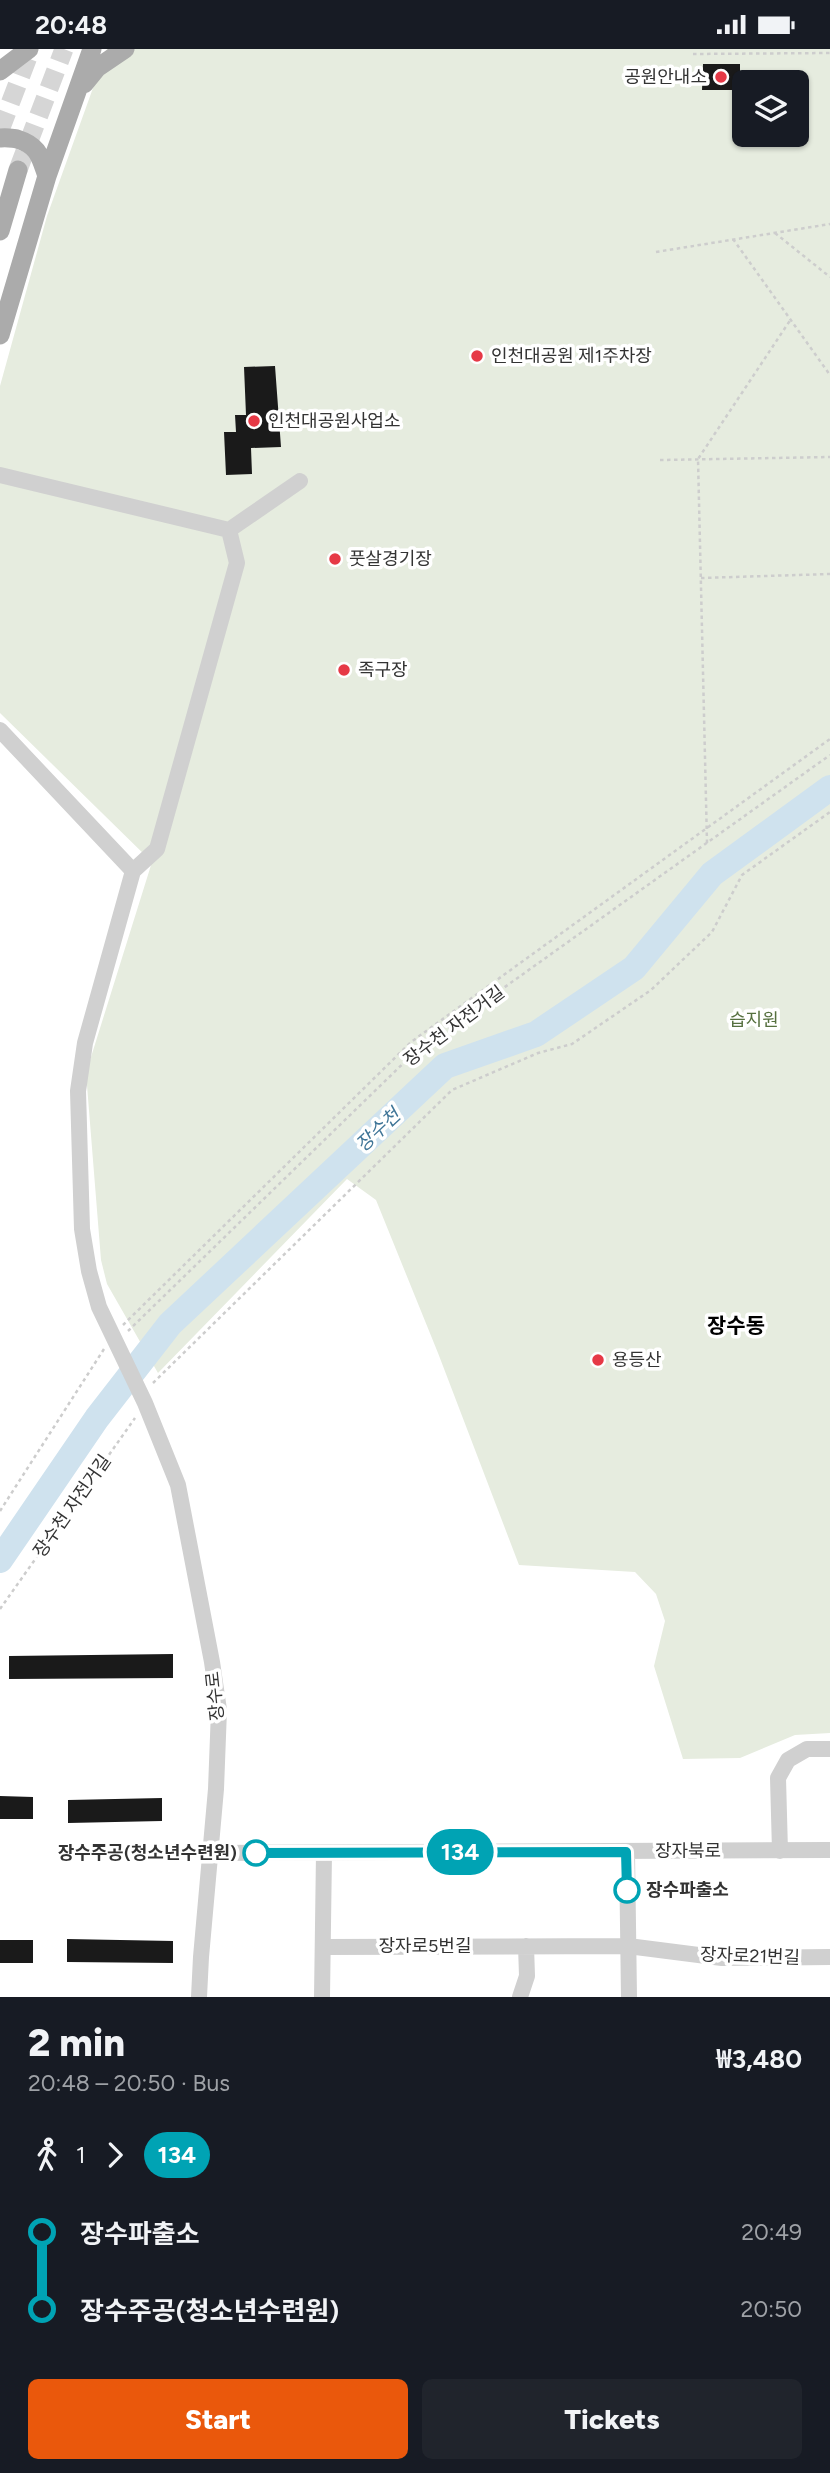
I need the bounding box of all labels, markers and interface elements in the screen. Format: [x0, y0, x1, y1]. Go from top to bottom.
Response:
text: 20:48 [35, 9, 107, 41]
place label: 공원안내소 [624, 66, 707, 88]
marker: 공원안내소 [713, 69, 729, 85]
map controls [732, 70, 809, 147]
button: layers [732, 70, 809, 147]
place label: 인천대공원 제1주차장 [491, 345, 652, 367]
marker: 인천대공원 제1주차장 [469, 348, 485, 364]
place label: 인천대공원사업소 [268, 410, 400, 432]
marker: 인천대공원사업소 [246, 413, 262, 429]
place label: 풋살경기장 [349, 548, 432, 570]
marker: 풋살경기장 [327, 551, 343, 567]
place label: 족구장 [358, 659, 408, 681]
marker: 족구장 [336, 662, 352, 678]
street label: 장수천 자전거길 [399, 981, 509, 1071]
park label: 습지원 [729, 1009, 779, 1031]
water label: 장수천 [351, 1103, 406, 1156]
district label: 장수동 [707, 1313, 765, 1338]
place label: 용등산 [612, 1349, 662, 1371]
marker: 용등산 [590, 1352, 606, 1368]
street label: 장수천 자전거길 [28, 1450, 116, 1562]
street label: 장수로 [201, 1670, 229, 1722]
line badge: 134 [420, 1829, 500, 1875]
text: 134 [441, 1837, 479, 1866]
marker: 장수주공(청소년수련원) [243, 1840, 269, 1866]
street label: 장자북로 [655, 1840, 721, 1862]
place label: 장수주공(청소년수련원) [58, 1842, 237, 1864]
marker: 장수파출소 [614, 1877, 640, 1903]
place label: 장수파출소 [646, 1879, 729, 1901]
street label: 장자로5번길 [378, 1935, 472, 1957]
street label: 장자로21번길 [699, 1943, 801, 1969]
text: 2 min [28, 2020, 125, 2066]
text: ₩3,480 [716, 2043, 802, 2075]
text: 20:48 – 20:50 · Bus [28, 2069, 230, 2097]
icon: walk [28, 2136, 66, 2174]
icon: forward [96, 2136, 134, 2174]
text: 134 [158, 2140, 196, 2169]
text: 1 [76, 2141, 86, 2169]
text: 장수파출소 [80, 2218, 200, 2250]
text: 20:49 [741, 2218, 802, 2246]
text: 장수주공(청소년수련원) [80, 2295, 339, 2327]
text: 20:50 [741, 2295, 802, 2323]
button: Start [28, 2379, 408, 2459]
button: Tickets [422, 2379, 802, 2459]

